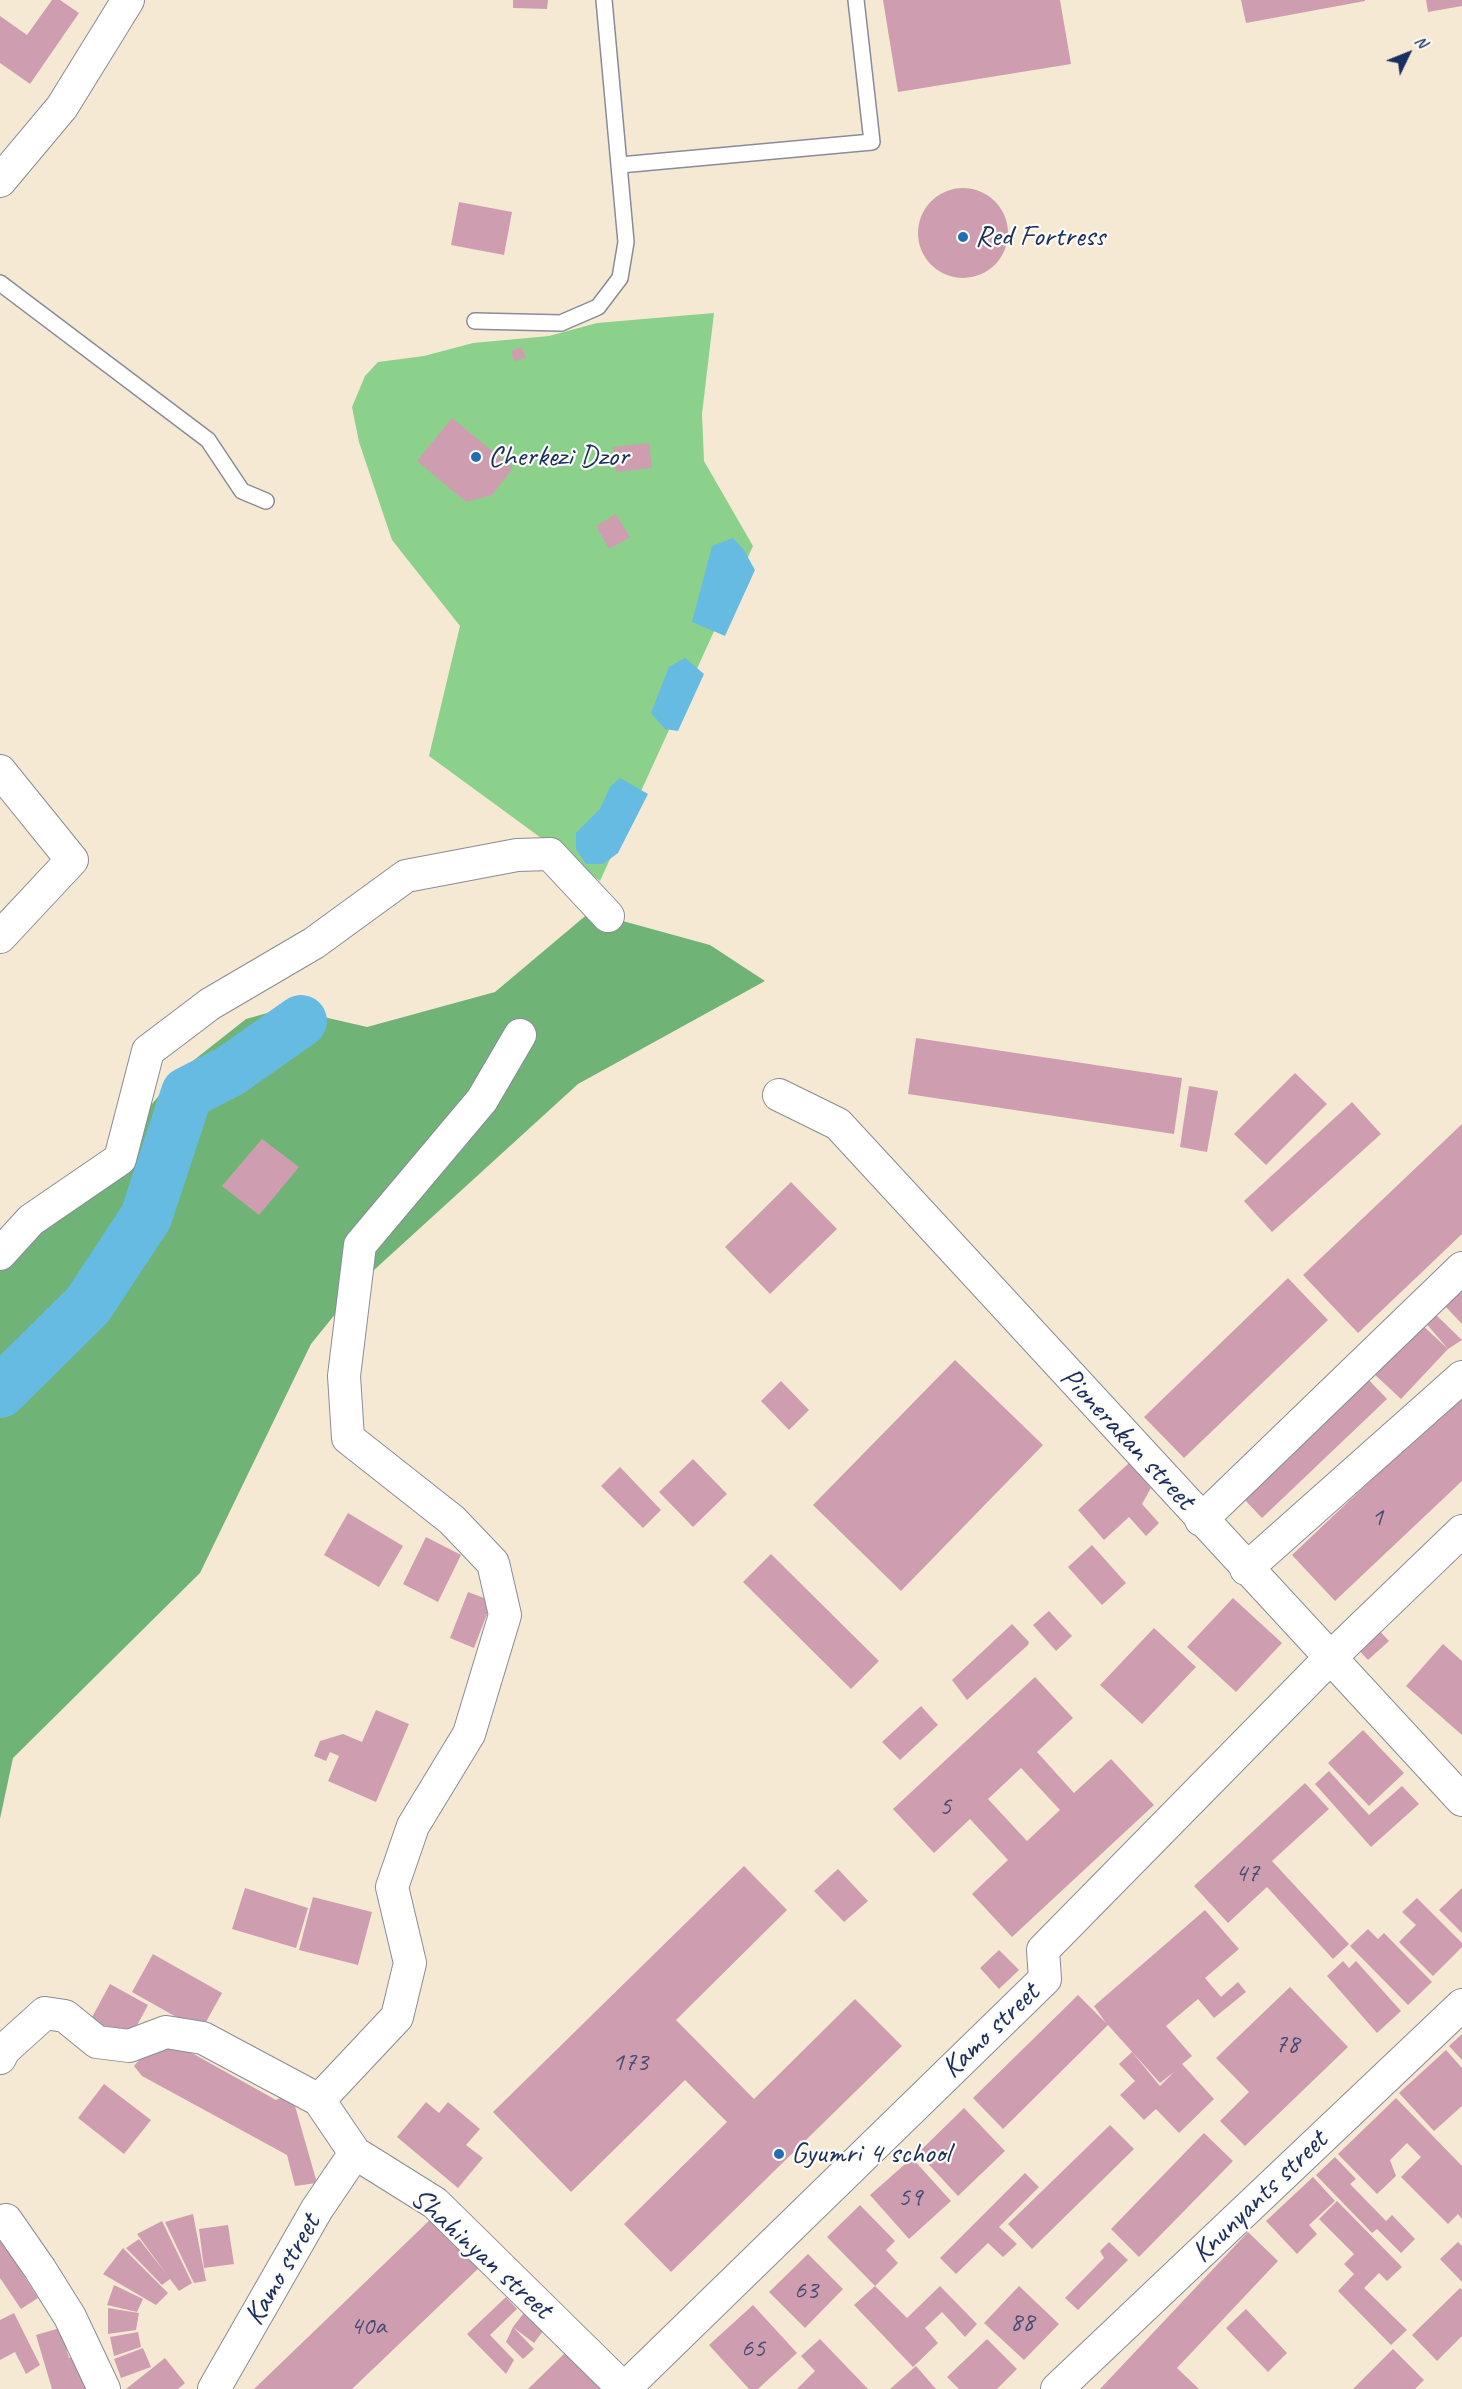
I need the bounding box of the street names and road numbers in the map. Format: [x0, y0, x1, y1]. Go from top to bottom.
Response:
street label: Pionerakan street [1052, 1360, 1202, 1518]
street label: Kamo street [935, 1976, 1047, 2086]
street label: Knunyants street [1185, 2123, 1335, 2271]
street label: Shahinyan street [403, 2181, 559, 2327]
street label: Kamo street [237, 2208, 329, 2332]

